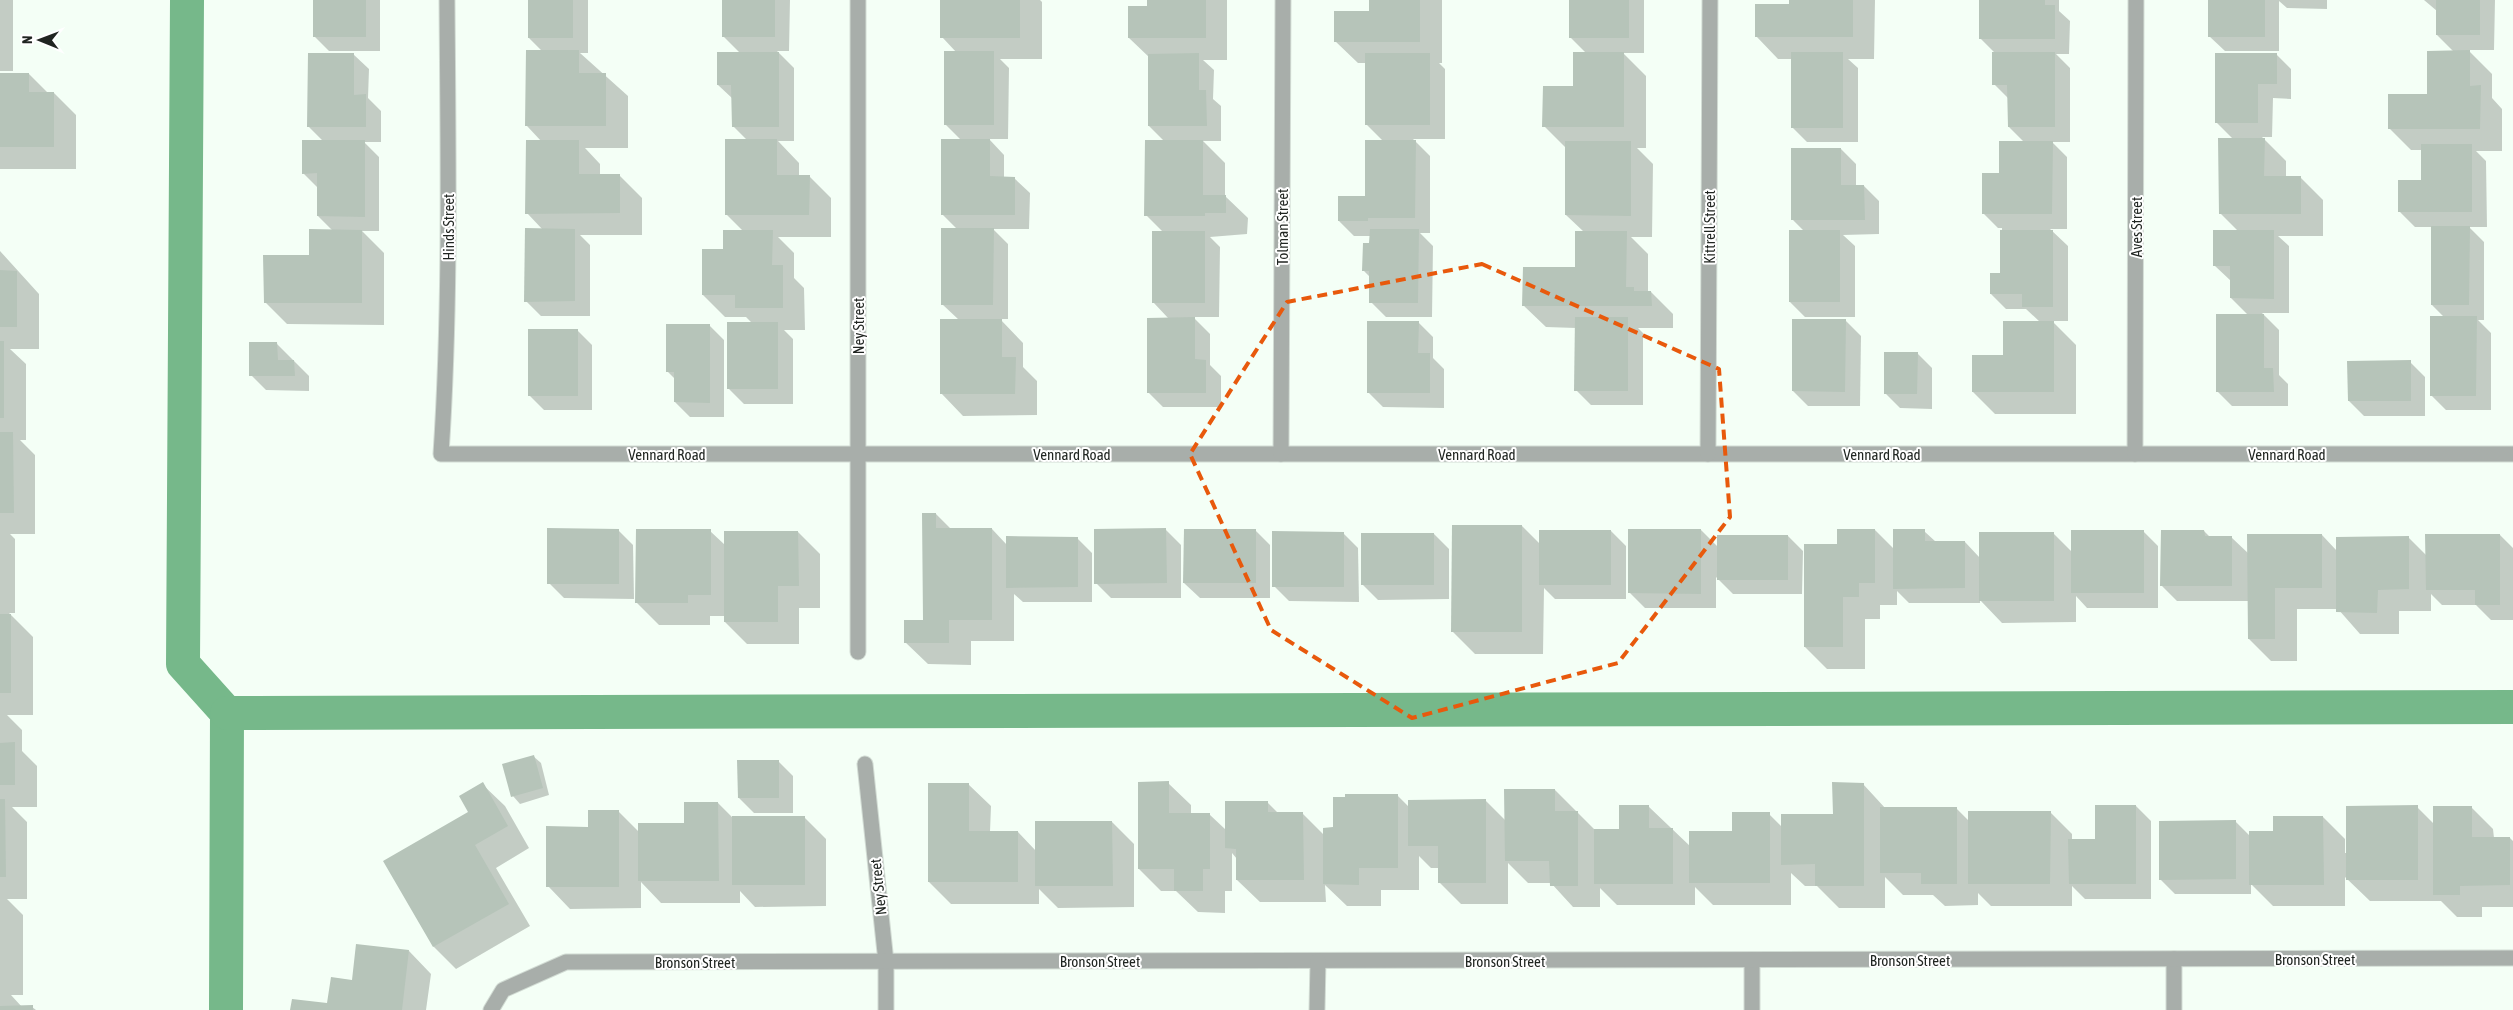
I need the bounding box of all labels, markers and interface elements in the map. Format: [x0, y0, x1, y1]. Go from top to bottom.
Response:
north arrow [15, 15, 65, 65]
text: N [19, 36, 35, 44]
street label: Tolman Street [1274, 189, 1291, 265]
street label: Kittrell Street [1701, 190, 1718, 264]
street label: Hinds Street [440, 194, 457, 260]
street label: Aves Street [2128, 197, 2145, 257]
street label: Ney Street [850, 298, 867, 354]
street label: Vennard Road [628, 446, 706, 463]
street label: Vennard Road [1033, 446, 1111, 463]
street label: Vennard Road [1438, 446, 1516, 463]
street label: Vennard Road [1843, 446, 1921, 463]
street label: Vennard Road [2248, 446, 2326, 463]
street label: Ney Street [867, 858, 889, 916]
street label: Bronson Street [2275, 951, 2355, 968]
street label: Bronson Street [1870, 952, 1950, 969]
street label: Bronson Street [1060, 953, 1140, 970]
street label: Bronson Street [1465, 953, 1545, 970]
street label: Bronson Street [655, 954, 735, 971]

